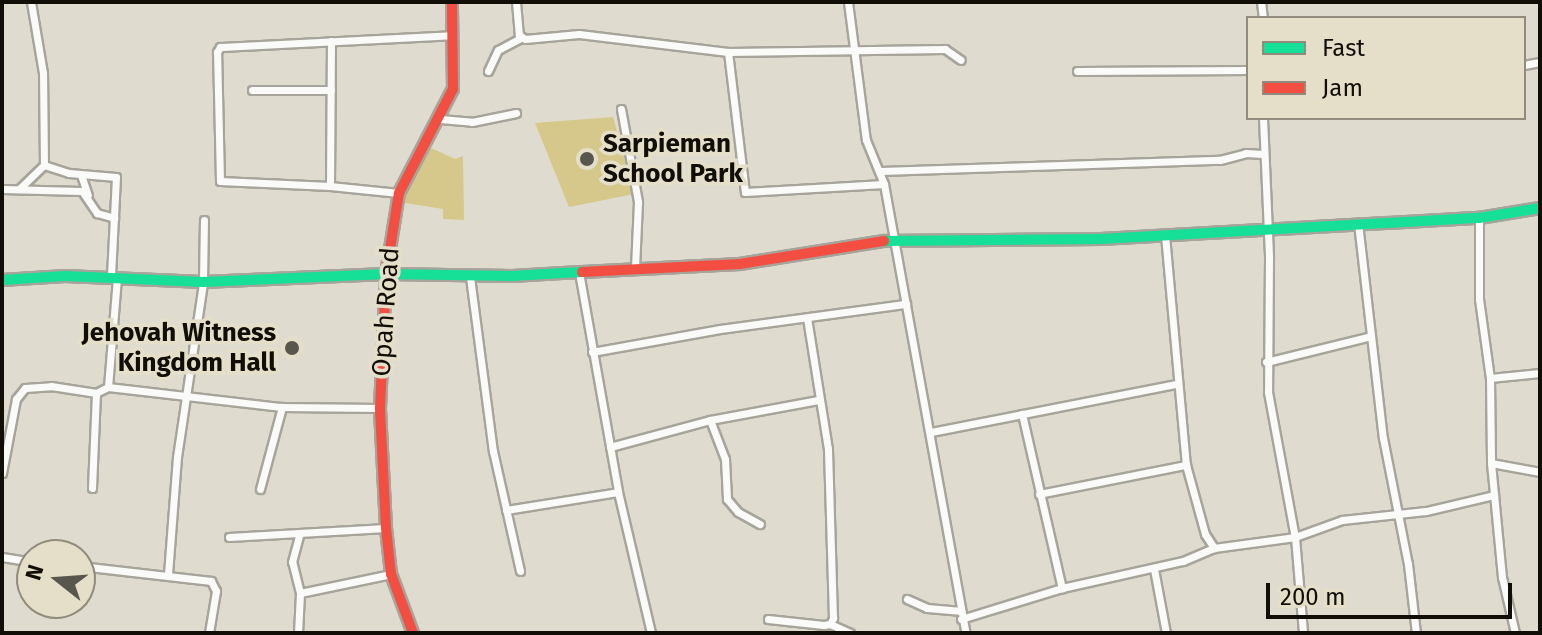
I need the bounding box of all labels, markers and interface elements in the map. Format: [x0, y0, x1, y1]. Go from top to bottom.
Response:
legend [1246, 16, 1526, 120]
text: Fast [1322, 34, 1365, 62]
text: Jam [1322, 74, 1363, 102]
place label: Sarpieman School Park [603, 128, 743, 190]
marker: Sarpieman School Park [578, 150, 596, 168]
street label: Opah Road [366, 246, 406, 378]
place label: Jehovah Witness Kingdom Hall [82, 317, 276, 378]
marker: Jehovah Witness Kingdom Hall [283, 339, 301, 357]
north arrow [16, 539, 96, 619]
text: N [19, 561, 50, 583]
scale bar [1270, 567, 1516, 617]
text: 200 m [1280, 583, 1346, 611]

